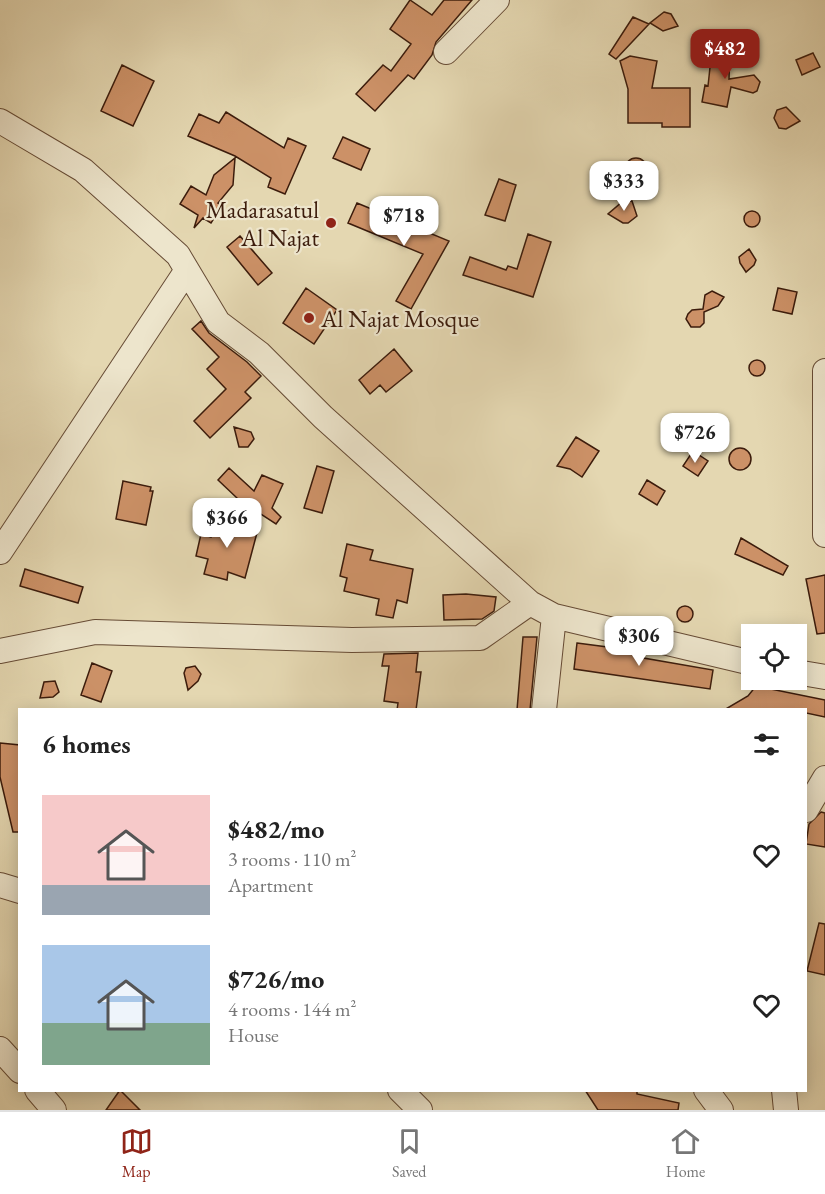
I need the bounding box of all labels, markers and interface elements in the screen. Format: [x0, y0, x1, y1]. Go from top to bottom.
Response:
pin: $482 [689, 29, 761, 80]
text: $482 [705, 35, 745, 61]
pin: $333 [588, 161, 660, 212]
text: $333 [604, 167, 644, 193]
place label: Madarasatul Al Najat [206, 194, 319, 253]
pin: $718 [368, 196, 440, 247]
text: $718 [384, 202, 424, 228]
marker: Madarasatul Al Najat [324, 216, 338, 230]
place label: Al Najat Mosque [320, 303, 479, 334]
marker: Al Najat Mosque [302, 311, 316, 325]
pin: $726 [659, 413, 731, 464]
text: $726 [675, 419, 715, 445]
pin: $366 [191, 498, 263, 549]
text: $366 [207, 504, 247, 530]
pin: $306 [603, 616, 675, 667]
text: $306 [619, 622, 659, 648]
map controls [741, 624, 807, 690]
button: locate [741, 624, 807, 690]
text: 6 homes [42, 727, 131, 761]
icon: filters [750, 728, 783, 761]
text: $482/mo [228, 812, 324, 846]
icon: home [90, 819, 162, 891]
icon: heart [750, 839, 783, 872]
text: 3 rooms · 110 m² [228, 846, 356, 872]
text: Apartment [228, 872, 313, 898]
text: $726/mo [228, 962, 324, 996]
icon: home [90, 969, 162, 1041]
icon: heart [750, 989, 783, 1022]
text: 4 rooms · 144 m² [228, 996, 356, 1022]
text: House [228, 1022, 279, 1048]
tab: Map [120, 1125, 153, 1182]
tab: Saved [392, 1125, 426, 1182]
tab: Home [666, 1125, 705, 1182]

